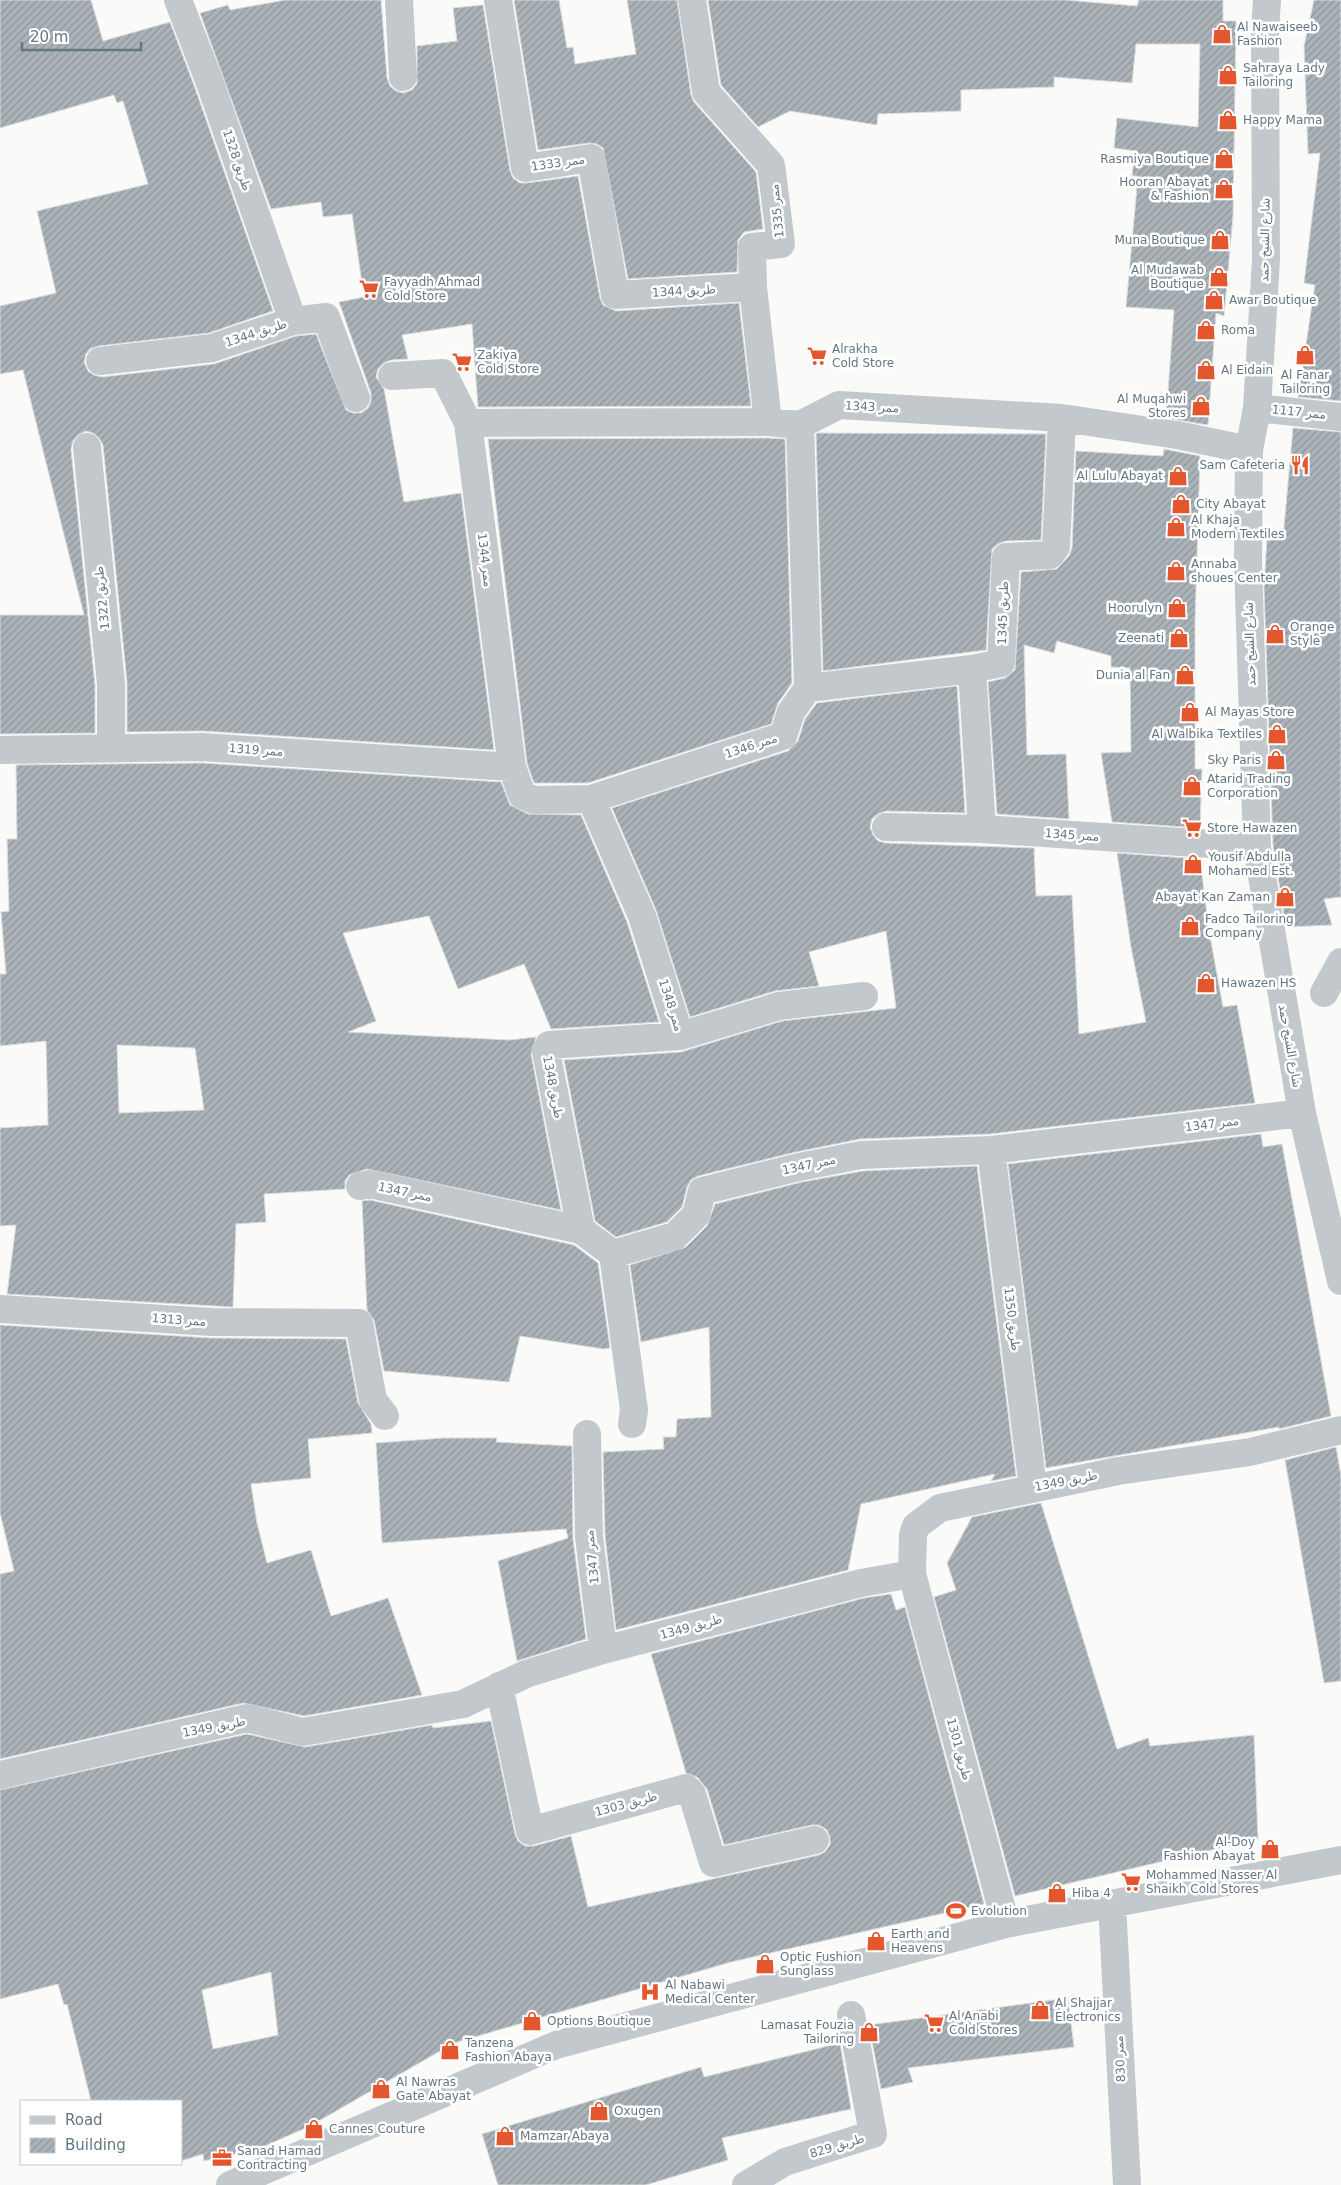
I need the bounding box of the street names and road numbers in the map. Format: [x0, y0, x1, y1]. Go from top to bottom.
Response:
street label: طريق 1328 [219, 128, 254, 193]
street label: ممر 1333 [530, 152, 586, 175]
street label: ممر 1335 [767, 183, 788, 239]
street label: شارع الشيخ حمد [1257, 198, 1274, 282]
street label: طريق 1344 [652, 282, 716, 301]
street label: طريق 1344 [223, 316, 289, 350]
street label: ممر 1343 [844, 399, 900, 416]
street label: ممر 1117 [1271, 402, 1327, 423]
street label: ممر 1344 [474, 532, 495, 588]
street label: طريق 1322 [92, 565, 113, 631]
street label: طريق 1345 [995, 581, 1012, 645]
street label: شارع الشيخ حمد [1242, 602, 1259, 686]
street label: ممر 1346 [723, 731, 779, 762]
street label: ممر 1319 [228, 741, 284, 760]
street label: ممر 1345 [1044, 826, 1100, 845]
street label: ممر 1348 [655, 977, 686, 1033]
street label: شارع الشيخ حمد [1275, 1003, 1304, 1089]
street label: طريق 1348 [539, 1054, 566, 1120]
street label: ممر 1347 [1184, 1114, 1240, 1135]
street label: ممر 1347 [781, 1153, 837, 1178]
street label: ممر 1347 [377, 1180, 433, 1205]
street label: طريق 1350 [1000, 1286, 1023, 1352]
street label: ممر 1313 [151, 1311, 207, 1330]
street label: طريق 1349 [1033, 1468, 1099, 1495]
street label: ممر 1347 [582, 1529, 603, 1585]
street label: طريق 1349 [658, 1612, 724, 1643]
street label: طريق 1349 [181, 1714, 247, 1741]
street label: طريق 1301 [943, 1716, 974, 1782]
street label: طريق 1303 [593, 1789, 659, 1820]
street label: ممر 830 [1112, 2035, 1129, 2083]
street label: طريق 829 [808, 2131, 866, 2162]

